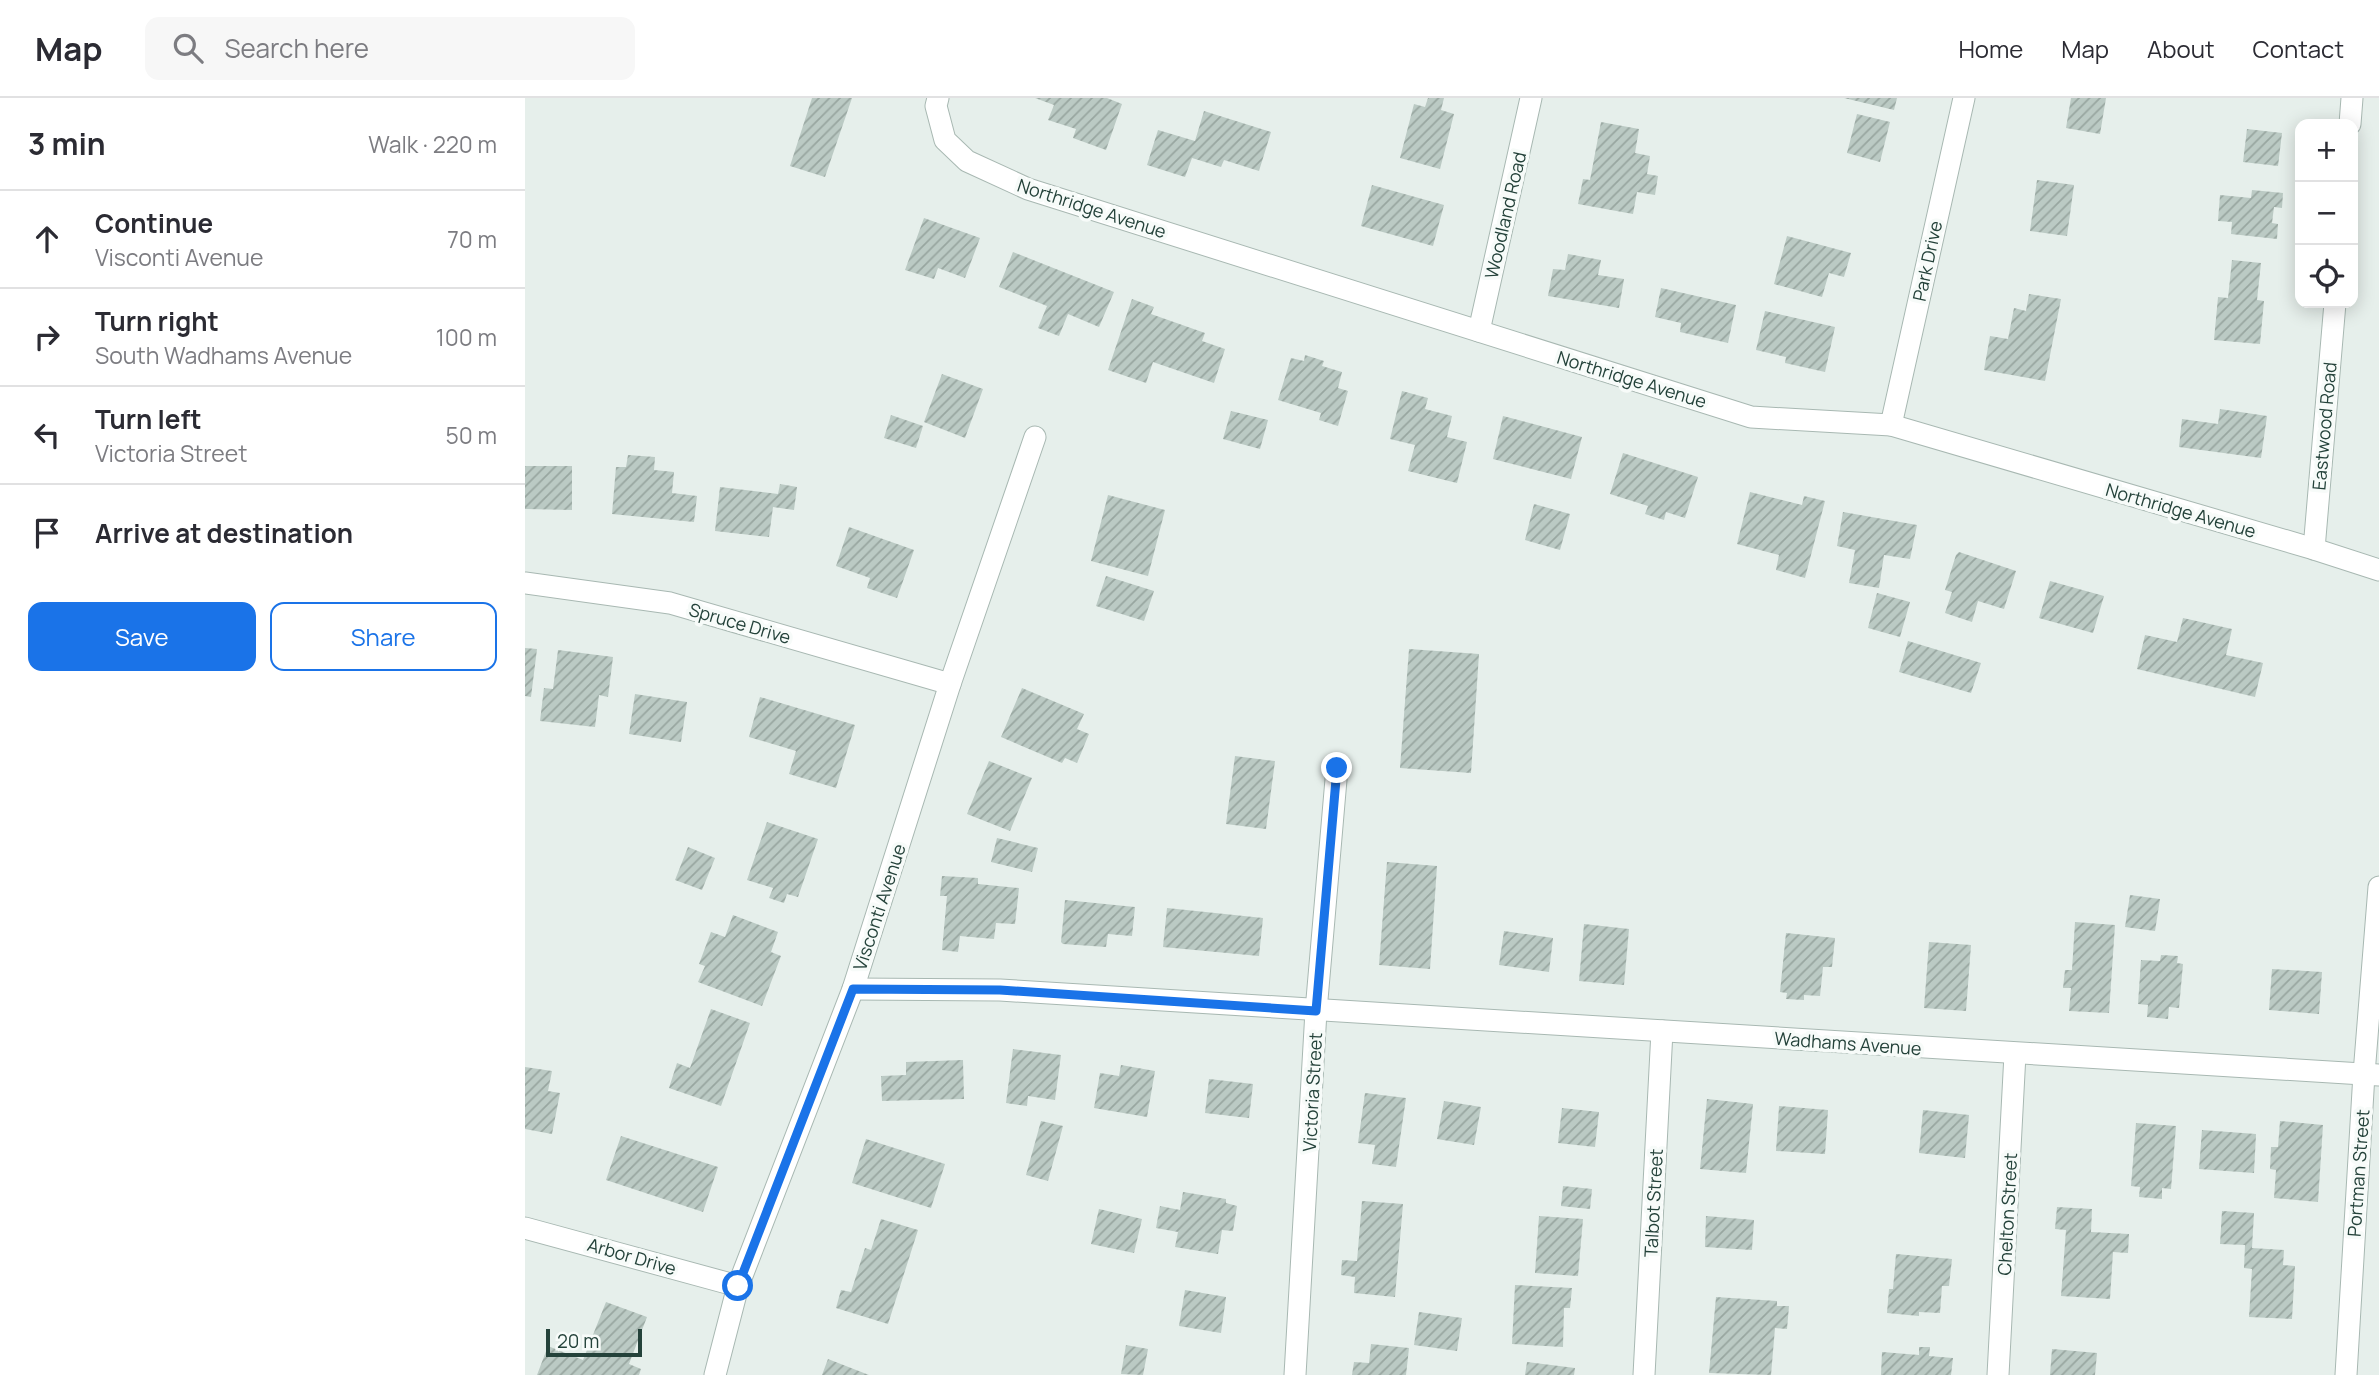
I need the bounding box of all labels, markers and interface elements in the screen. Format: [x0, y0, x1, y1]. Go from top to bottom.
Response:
search box [145, 17, 635, 80]
text: Map [35, 26, 103, 71]
icon: search [169, 29, 207, 67]
text: Search here [225, 30, 369, 66]
text: Home [1958, 32, 2023, 65]
text: Map [2061, 32, 2109, 65]
text: About [2147, 32, 2215, 65]
text: Contact [2253, 32, 2344, 65]
map controls [2295, 119, 2358, 308]
button: + [2295, 119, 2358, 182]
text: 3 min [28, 123, 106, 164]
text: Walk · 220 m [368, 128, 497, 160]
street label: Woodland Road [1479, 149, 1531, 281]
street label: Northridge Avenue [1015, 173, 1169, 243]
button: − [2295, 182, 2358, 245]
text: Continue [95, 205, 213, 241]
street label: Park Drive [1907, 219, 1947, 303]
icon: ahead [28, 220, 66, 258]
text: 70 m [447, 223, 497, 255]
text: Visconti Avenue [95, 241, 263, 273]
button: locate [2295, 245, 2358, 308]
text: Turn right [95, 303, 219, 339]
icon: right [28, 318, 66, 356]
text: 100 m [436, 321, 497, 353]
text: South Wadhams Avenue [95, 339, 352, 371]
street label: Northridge Avenue [1554, 345, 1710, 413]
street label: Eastwood Road [2306, 361, 2342, 491]
text: Turn left [95, 401, 202, 437]
icon: left [28, 416, 66, 454]
text: 50 m [446, 419, 497, 451]
text: Victoria Street [95, 437, 247, 469]
street label: Northridge Avenue [2103, 477, 2259, 543]
icon: arrive [28, 514, 66, 552]
text: Arrive at destination [95, 515, 353, 551]
street label: Spruce Drive [686, 597, 794, 649]
button: Save [28, 602, 256, 671]
button: Share [270, 602, 497, 671]
route end [1321, 752, 1352, 783]
street label: Visconti Avenue [847, 841, 911, 973]
street label: Wadhams Avenue [1774, 1026, 1922, 1060]
street label: Victoria Street [1297, 1032, 1327, 1152]
street label: Portman Street [2342, 1109, 2374, 1237]
street label: Talbot Street [1638, 1148, 1668, 1258]
street label: Chelton Street [1992, 1152, 2022, 1276]
street label: Arbor Drive [585, 1232, 679, 1280]
route start [722, 1270, 753, 1301]
scale bar [546, 1326, 642, 1358]
text: 20 m [557, 1328, 599, 1354]

